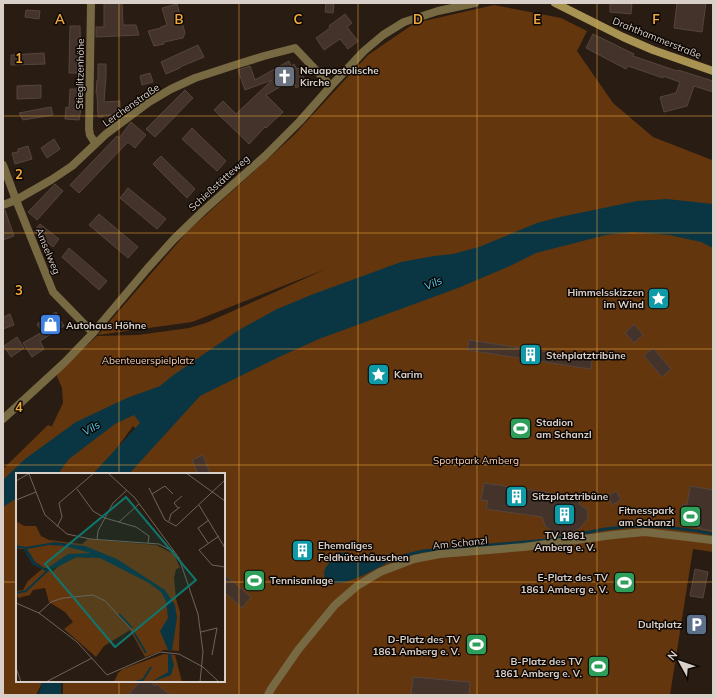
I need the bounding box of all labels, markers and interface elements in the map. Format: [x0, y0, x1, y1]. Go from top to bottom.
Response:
text: A [55, 11, 65, 27]
text: B [175, 11, 184, 27]
text: C [294, 11, 303, 27]
text: D [413, 11, 423, 27]
text: E [533, 11, 541, 27]
text: F [652, 11, 660, 27]
street label: Drahthammerstraße [611, 14, 703, 62]
street label: Stieglitzenhöhe [73, 38, 87, 110]
text: 1 [15, 50, 23, 66]
church icon: Neuapostolische Kirche [271, 63, 297, 89]
place label: Neuapostolische Kirche [300, 64, 379, 89]
street label: Lerchenstraße [100, 81, 162, 129]
street label: Schießstätteweg [186, 152, 252, 214]
text: 2 [15, 166, 23, 182]
street label: Amselweg [33, 226, 63, 276]
water label: Vils [422, 273, 445, 293]
text: 3 [15, 282, 23, 298]
place icon: Himmelsskizzen im Wind [646, 285, 672, 311]
place label: Himmelsskizzen im Wind [568, 286, 644, 311]
shop icon: Autohaus Höhne [38, 312, 64, 338]
place label: Autohaus Höhne [66, 319, 147, 332]
building icon: Stehplatztribüne [517, 342, 543, 368]
place label: Stehplatztribüne [546, 349, 626, 362]
park label: Abenteuerspielplatz [102, 354, 194, 367]
place icon: Karim [365, 361, 391, 387]
place label: Karim [394, 368, 422, 381]
text: 4 [15, 399, 23, 415]
sports icon: Stadion am Schanzl [507, 415, 533, 441]
place label: Stadion am Schanzl [536, 416, 592, 441]
water label: Vils [80, 417, 103, 439]
park label: Sportpark Amberg [433, 454, 519, 467]
inset map [16, 473, 225, 682]
building icon: Sitzplatztribüne [503, 483, 529, 509]
place label: Sitzplatztribüne [532, 490, 609, 503]
building icon: TV 1861 Amberg e. V. [552, 502, 578, 528]
sports icon: Fitnesspark am Schanzl [677, 503, 703, 529]
place label: Fitnesspark am Schanzl [618, 504, 674, 529]
place label: TV 1861 Amberg e. V. [535, 529, 595, 554]
street label: Am Schanzl [432, 534, 488, 552]
building icon: Ehemaliges Feldhüterhäuschen [289, 538, 315, 564]
place label: Ehemaliges Feldhüterhäuschen [318, 539, 409, 564]
sports icon: Tennisanlage [241, 567, 267, 593]
sports icon: E-Platz des TV 1861 Amberg e. V. [611, 570, 637, 596]
place label: E-Platz des TV 1861 Amberg e. V. [520, 571, 609, 596]
place label: Tennisanlage [270, 574, 334, 587]
parking icon: Dultplatz [684, 611, 710, 637]
place label: Dultplatz [638, 618, 682, 631]
sports icon: D-Platz des TV 1861 Amberg e. V. [463, 632, 489, 658]
place label: D-Platz des TV 1861 Amberg e. V. [372, 633, 461, 658]
north arrow [660, 642, 700, 682]
text: N [664, 648, 680, 663]
sports icon: B-Platz des TV 1861 Amberg e. V. [585, 654, 611, 680]
place label: B-Platz des TV 1861 Amberg e. V. [494, 655, 583, 680]

